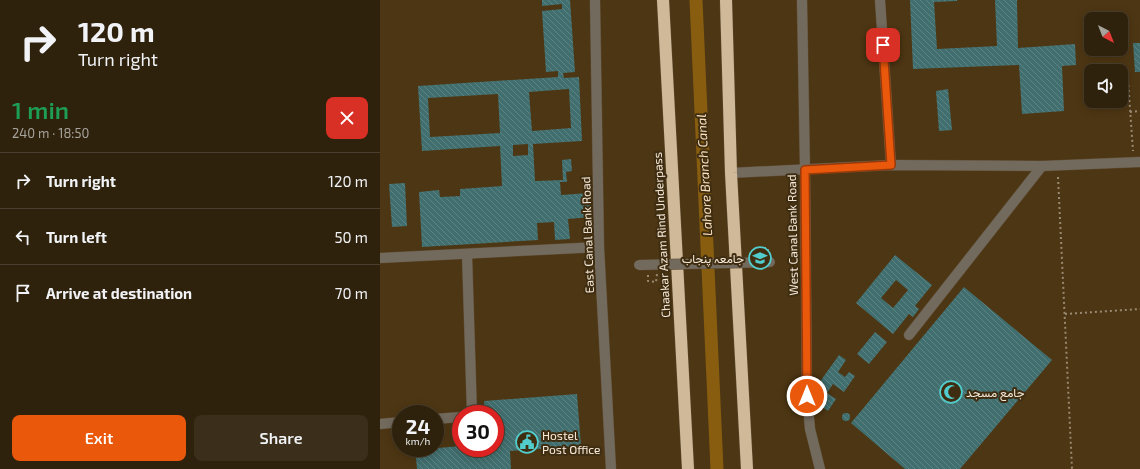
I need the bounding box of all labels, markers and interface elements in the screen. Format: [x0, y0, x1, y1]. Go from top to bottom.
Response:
north arrow [1084, 12, 1128, 56]
map controls [1084, 12, 1128, 108]
text: 120 m [78, 14, 155, 48]
icon: right [12, 16, 64, 68]
pin [866, 28, 900, 62]
icon: arrive [872, 34, 894, 56]
text: Turn right [78, 48, 158, 70]
button: sound [1084, 64, 1128, 108]
text: 1 min [12, 95, 69, 124]
button: close [326, 97, 368, 139]
water label: Lahore Branch Canal [693, 113, 715, 236]
text: 240 m · 18:50 [12, 125, 89, 141]
street label: Chaakar Azam Rind Underpass [650, 152, 672, 318]
icon: right [12, 170, 34, 192]
text: Turn right [46, 172, 116, 190]
text: 120 m [328, 172, 368, 190]
street label: West Canal Bank Road [784, 174, 800, 296]
street label: East Canal Bank Road [578, 176, 596, 294]
icon: left [12, 226, 34, 248]
text: Turn left [46, 228, 107, 246]
text: 50 m [334, 228, 368, 246]
school or university icon: جامعہ پنجاب [747, 245, 773, 271]
place label: جامعہ پنجاب [682, 251, 744, 267]
icon: arrive [12, 282, 34, 304]
text: Arrive at destination [46, 284, 192, 302]
text: 70 m [335, 284, 368, 302]
position arrow [786, 375, 828, 417]
mosque icon: جامع مسجد [938, 379, 964, 405]
place label: جامع مسجد [966, 385, 1025, 402]
speed limit sign: 30 [452, 405, 504, 457]
text: 24 [406, 414, 430, 438]
button: Exit [12, 415, 186, 461]
button: Share [194, 415, 368, 461]
place label: Hostel Post Office [542, 428, 601, 456]
public building icon: Hostel Post Office [514, 429, 540, 455]
text: km/h [406, 435, 430, 447]

